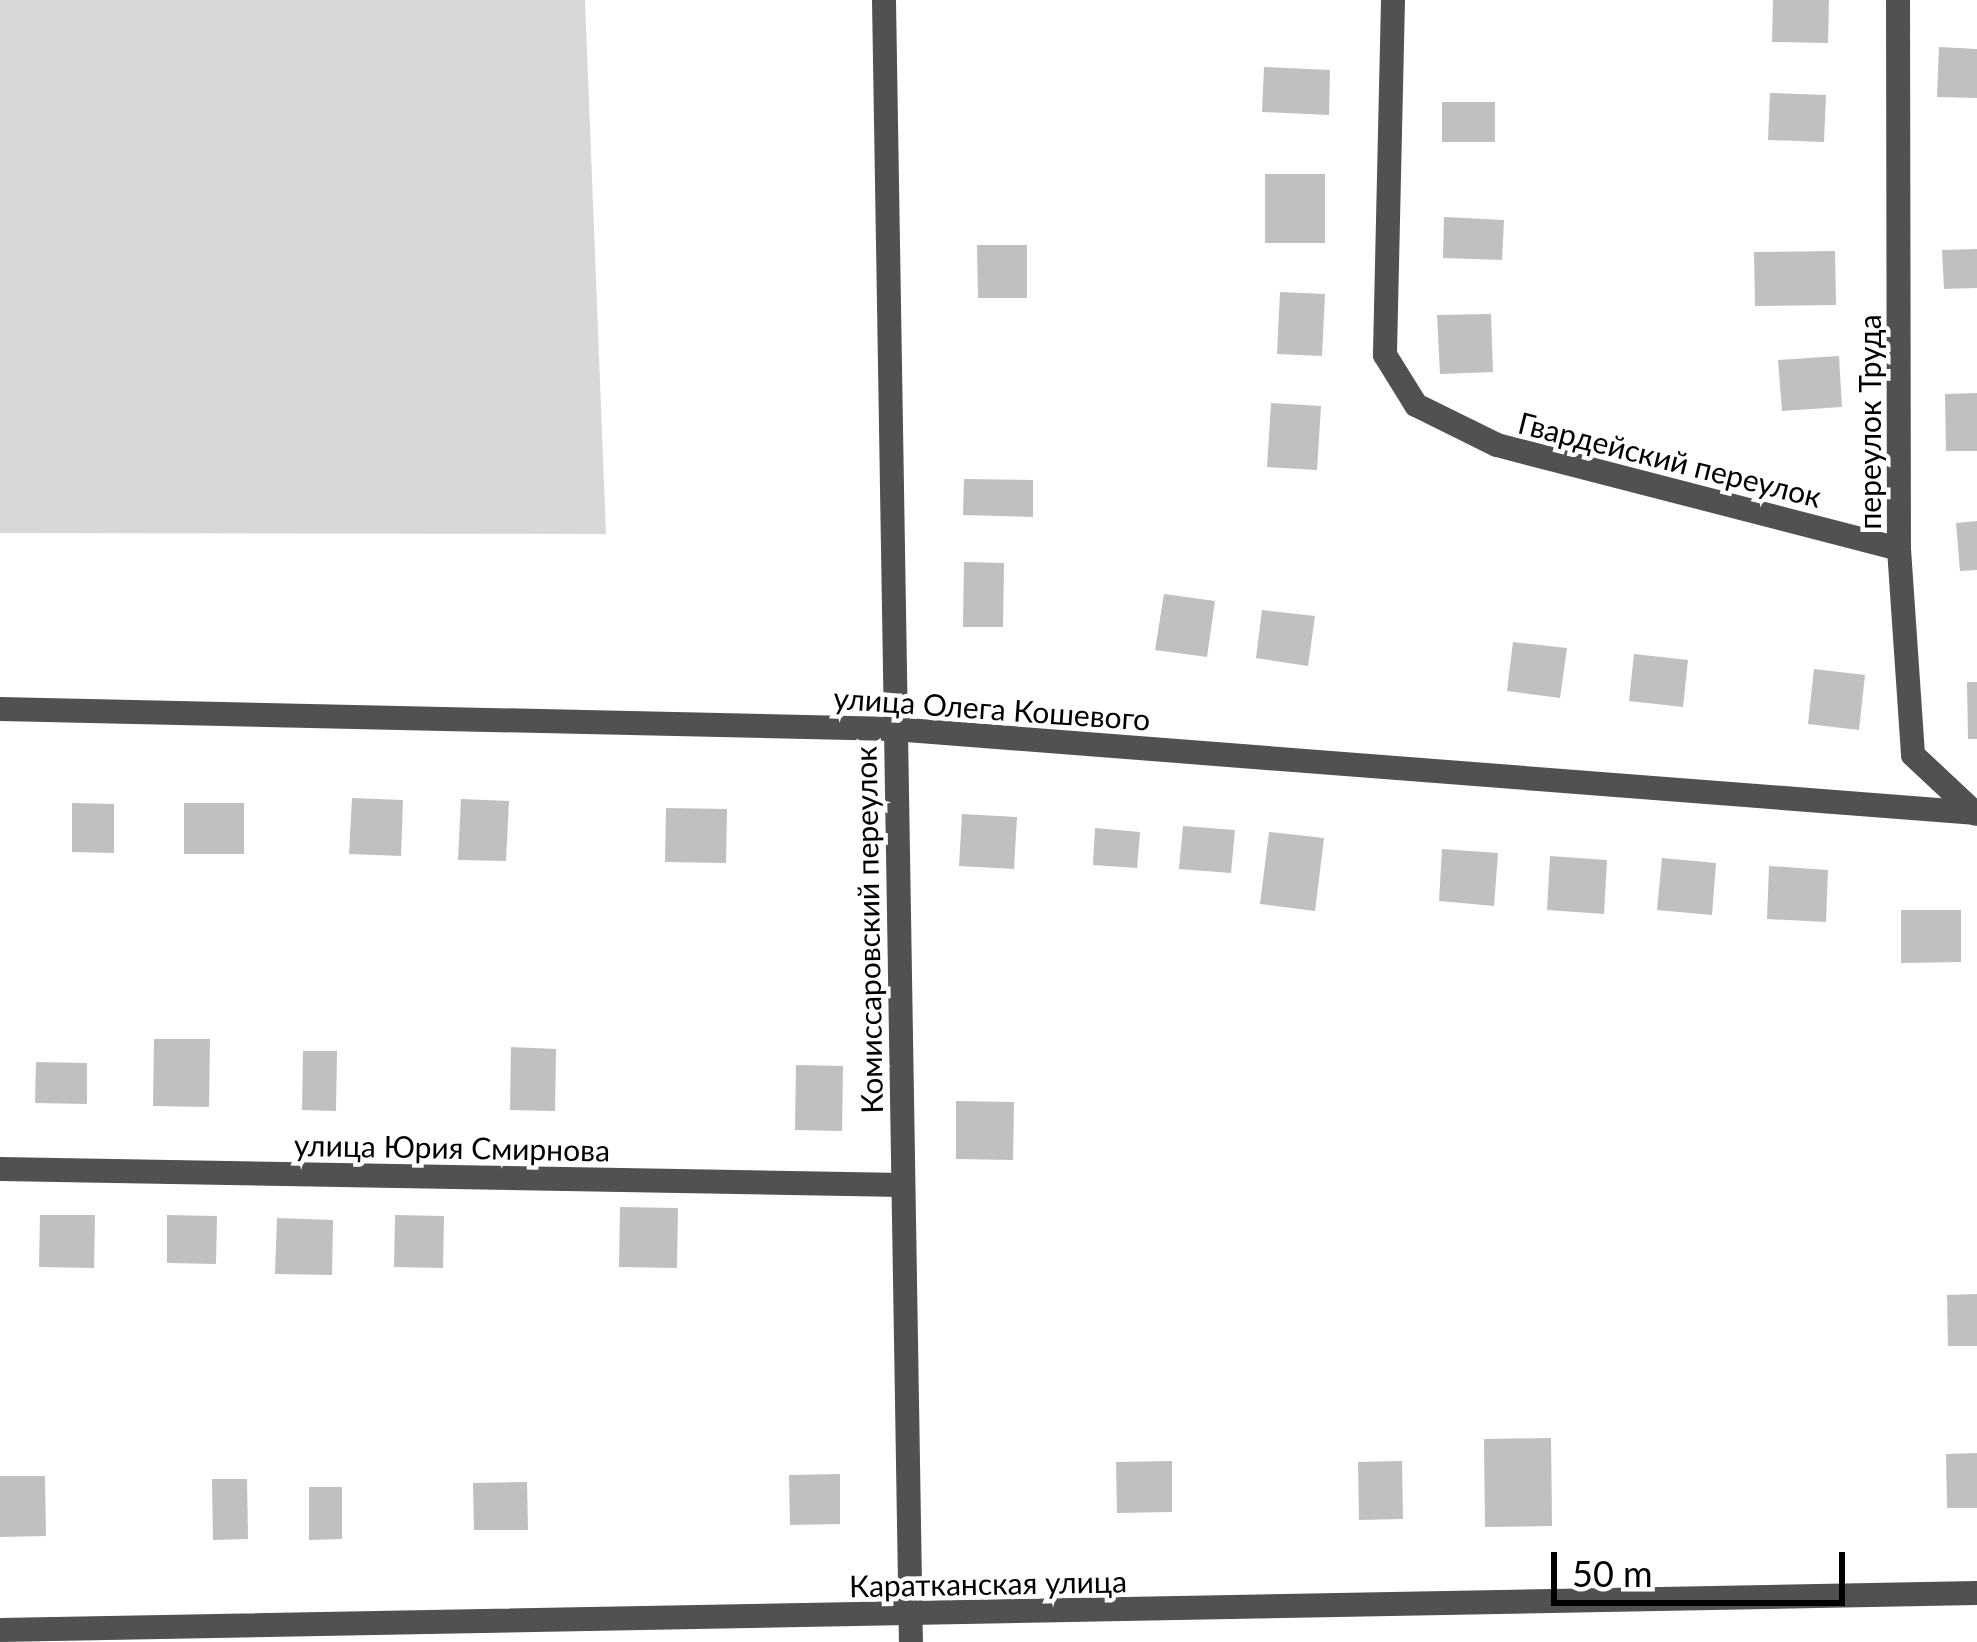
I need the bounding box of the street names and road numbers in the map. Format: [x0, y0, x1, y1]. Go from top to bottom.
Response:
street label: переулок Труда [1851, 314, 1887, 530]
street label: Гвардейский переулок [1515, 404, 1825, 514]
street label: улица Олега Кошевого [832, 679, 1152, 737]
street label: Комиссаровский переулок [847, 746, 889, 1114]
street label: улица Юрия Смирнова [294, 1126, 610, 1168]
street label: Каратканская улица [849, 1563, 1127, 1603]

